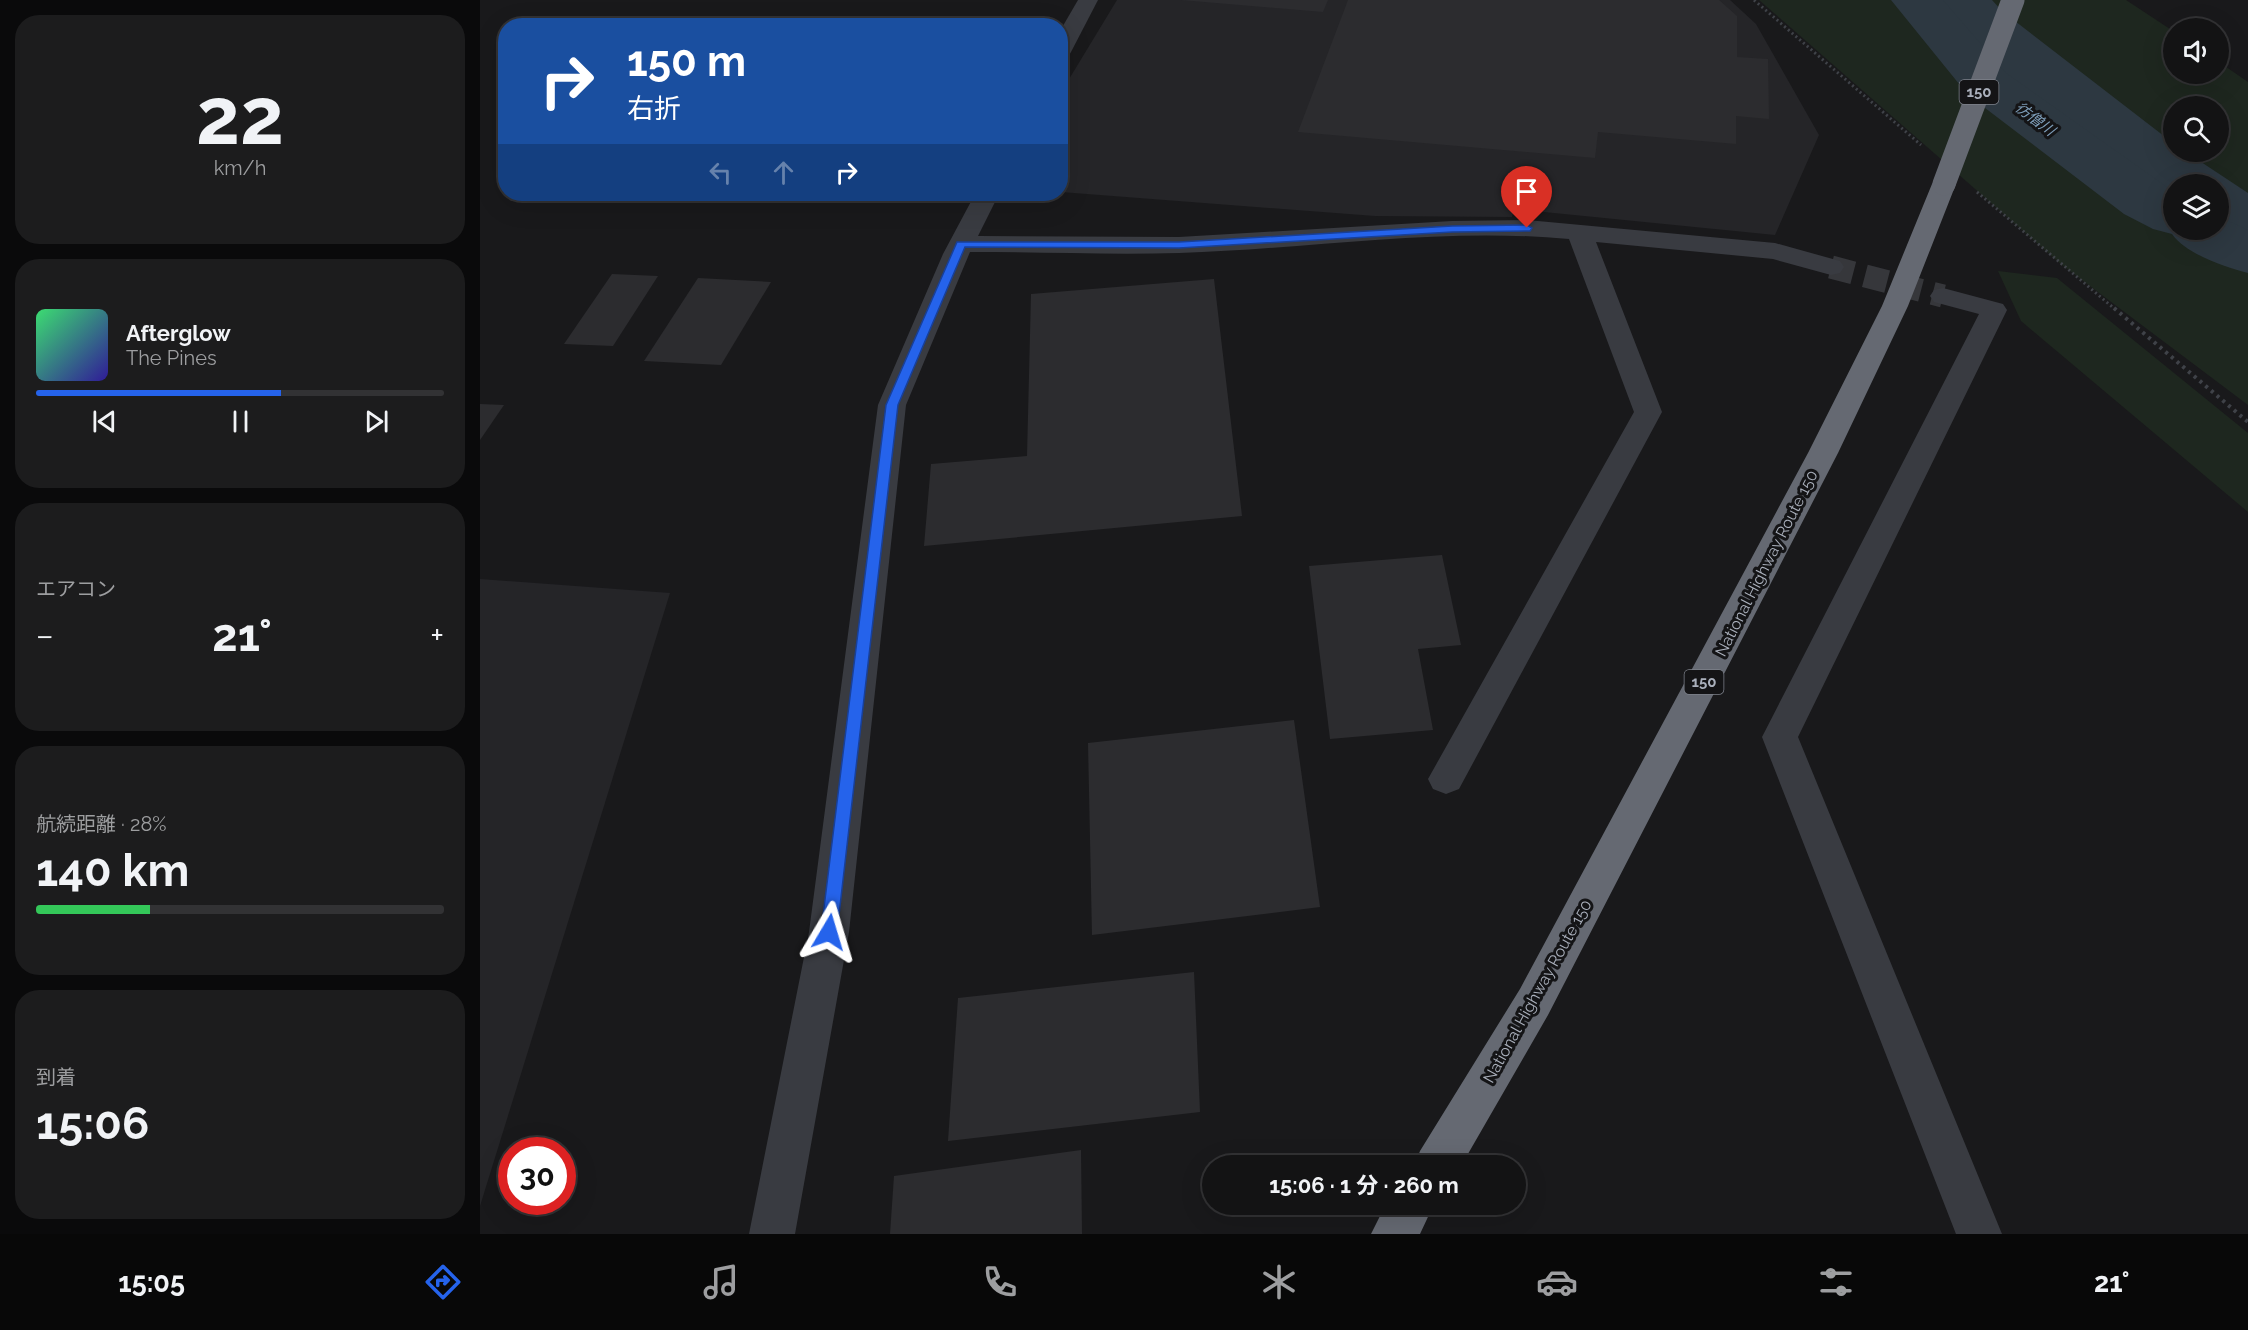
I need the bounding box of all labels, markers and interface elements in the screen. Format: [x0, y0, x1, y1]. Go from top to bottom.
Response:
map controls [2163, 18, 2229, 240]
button: sound [2163, 18, 2229, 84]
text: 150 m [627, 37, 746, 86]
icon: right [528, 42, 606, 120]
text: 22 [196, 71, 284, 162]
road number: 150 [1960, 80, 1998, 104]
text: 右折 [627, 93, 681, 124]
button: search [2163, 96, 2229, 162]
water label: 彷僧川 [2012, 98, 2060, 141]
text: km/h [214, 156, 266, 180]
icon: left [704, 156, 737, 189]
icon: ahead [767, 156, 800, 189]
icon: right [830, 156, 863, 189]
pin [1501, 166, 1552, 228]
button: layers [2163, 174, 2229, 240]
icon: arrive [1510, 175, 1543, 208]
text: Afterglow [126, 320, 231, 346]
text: The Pines [126, 346, 217, 370]
icon: previous [88, 405, 121, 438]
icon: pause [224, 405, 257, 438]
icon: next [360, 405, 393, 438]
street label: National Highway Route 150 [1711, 467, 1822, 660]
text: エアコン [36, 577, 116, 601]
text: 21° [212, 609, 272, 662]
text: − [36, 616, 54, 655]
text: + [430, 616, 444, 655]
road number: 150 [1684, 670, 1724, 694]
text: 航続距離 · 28% [36, 812, 167, 836]
text: 140 km [36, 844, 189, 897]
street label: National Highway Route 150 [1479, 896, 1596, 1086]
position arrow [797, 900, 861, 964]
text: 到着 [36, 1065, 76, 1089]
text: 15:06 [36, 1097, 149, 1150]
speed limit sign: 30 [498, 1137, 576, 1215]
text: 15:06 · 1 分 · 260 m [1269, 1172, 1459, 1198]
icon: directions [422, 1261, 464, 1303]
icon: music [700, 1261, 742, 1303]
icon: phone [979, 1261, 1021, 1303]
icon: climate [1258, 1261, 1300, 1303]
icon: car [1536, 1261, 1578, 1303]
icon: filters [1815, 1261, 1857, 1303]
text: 15:05 [118, 1267, 185, 1298]
text: 21° [2094, 1267, 2130, 1298]

